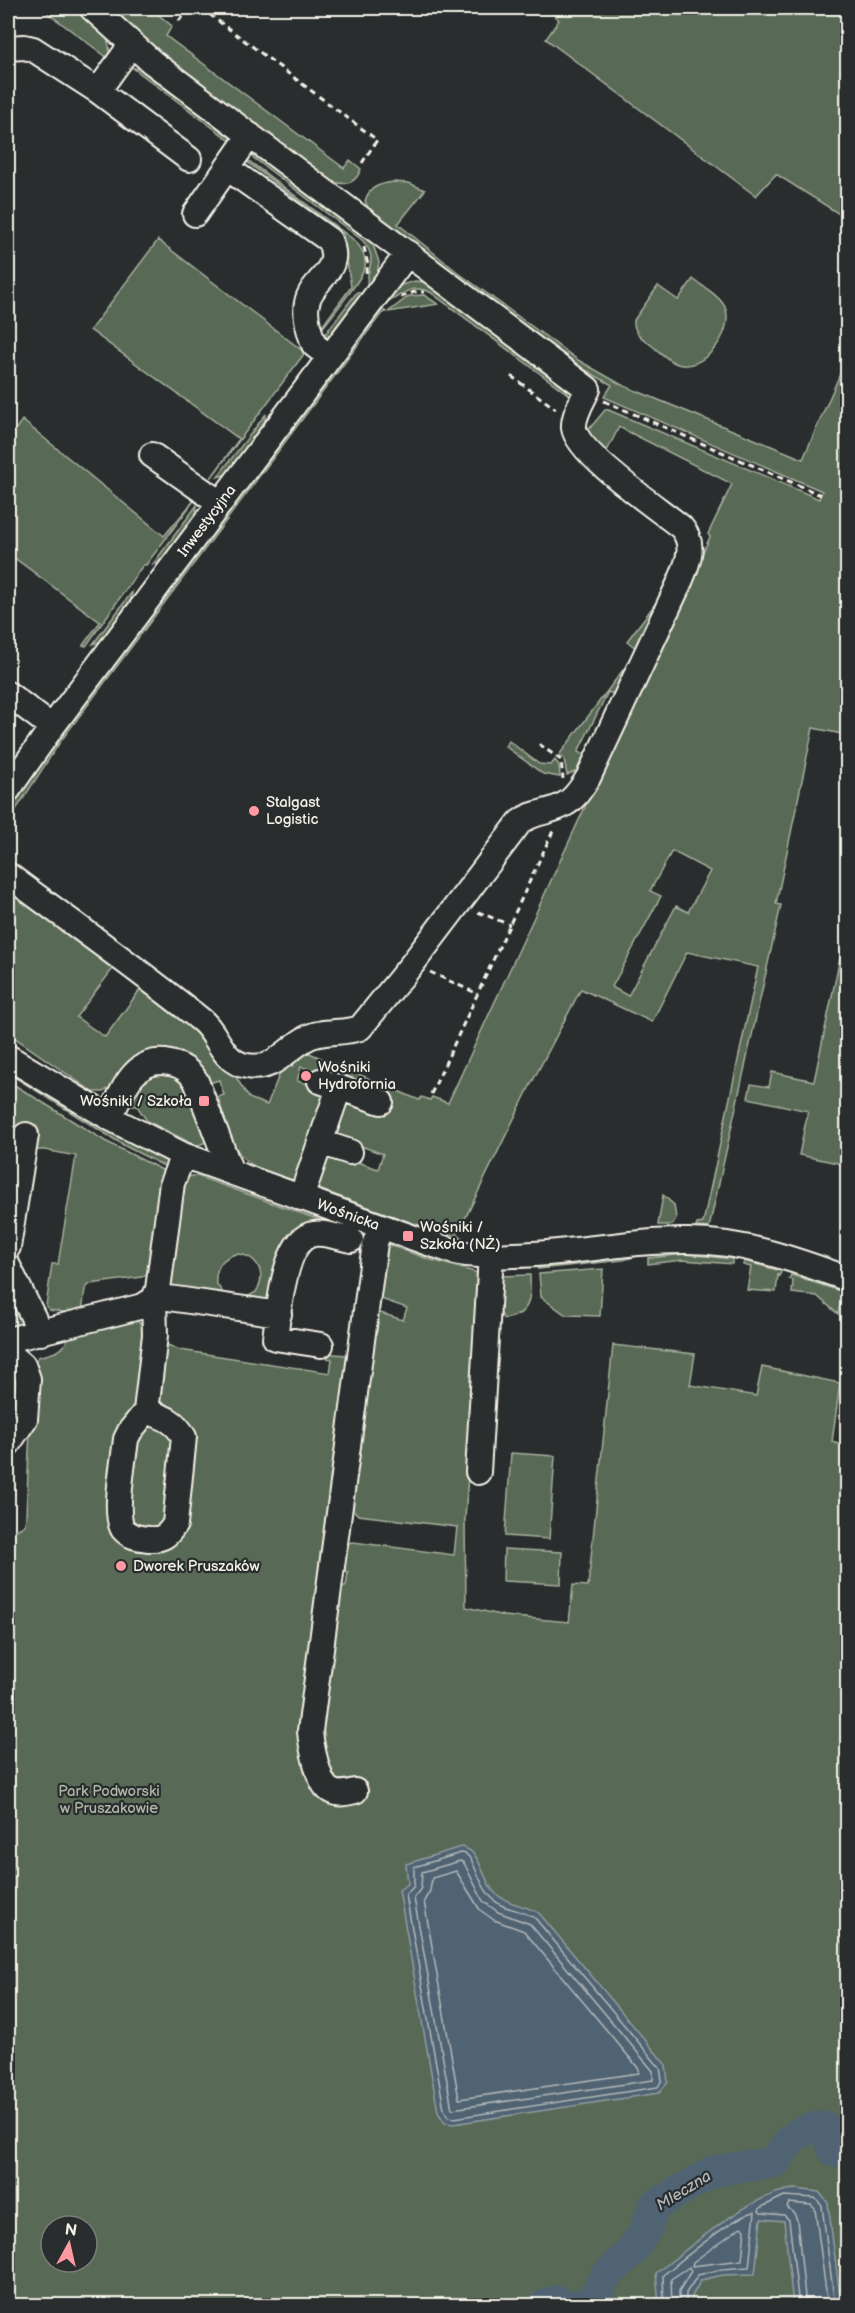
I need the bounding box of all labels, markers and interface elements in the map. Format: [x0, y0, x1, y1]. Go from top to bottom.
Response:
street label: Inwestycyjna [174, 481, 240, 561]
place label: Stalgast Logistic [266, 793, 321, 829]
marker: Stalgast Logistic [247, 804, 261, 818]
place label: Wośniki Hydrofornia [318, 1058, 396, 1094]
marker: Wośniki Hydrofornia [299, 1069, 313, 1083]
place label: Wośniki / Szkoła [80, 1092, 192, 1111]
marker: Wośniki / Szkoła [197, 1094, 211, 1108]
street label: Wośnicka [314, 1195, 382, 1235]
place label: Wośniki / Szkoła (NŻ) [420, 1218, 500, 1254]
marker: Wośniki / Szkoła (NŻ) [401, 1229, 415, 1243]
place label: Dworek Pruszaków [133, 1557, 260, 1576]
marker: Dworek Pruszaków [114, 1559, 128, 1573]
park label: Park Podworski w Pruszakowie [58, 1782, 160, 1818]
water label: Mleczna [653, 2167, 715, 2215]
north arrow [39, 2214, 99, 2274]
text: N [64, 2220, 78, 2241]

